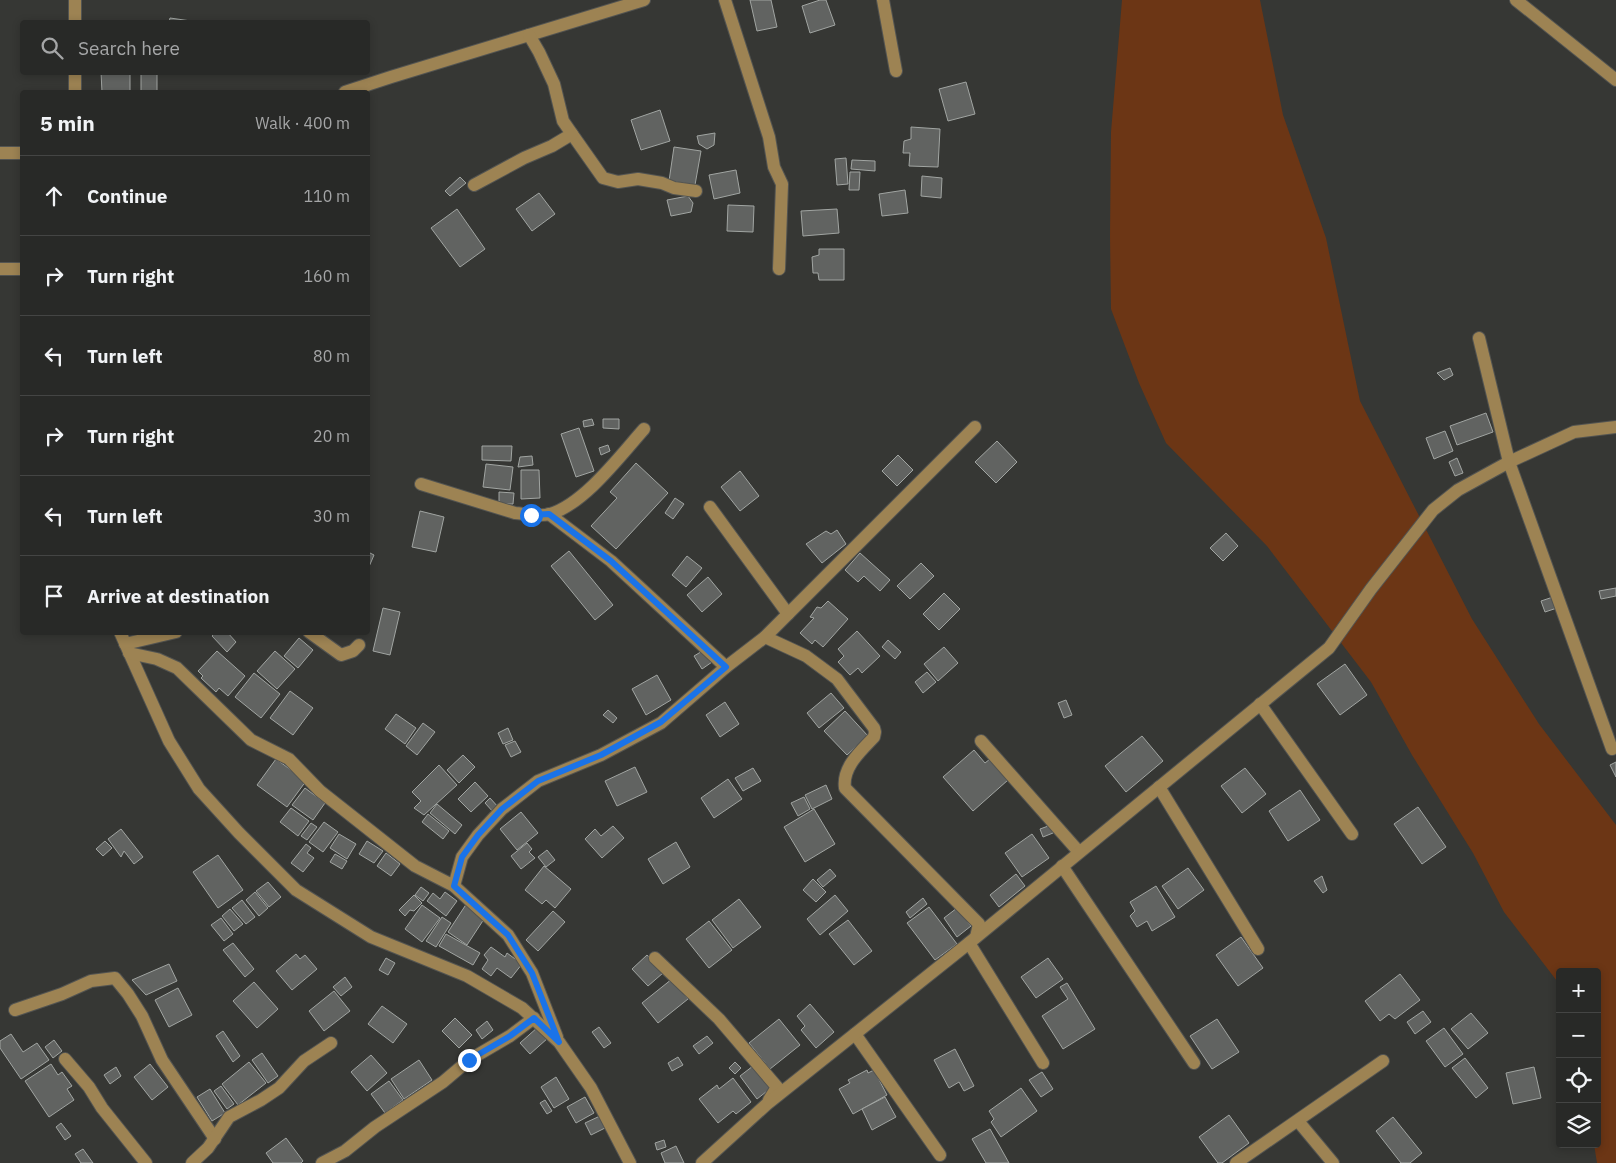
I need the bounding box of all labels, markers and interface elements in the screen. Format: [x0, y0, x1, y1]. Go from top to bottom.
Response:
search box [20, 20, 370, 75]
icon: search [38, 34, 66, 62]
text: Search here [78, 36, 180, 60]
text: 5 min [40, 109, 95, 137]
text: Walk · 400 m [255, 113, 350, 133]
icon: ahead [40, 182, 68, 210]
text: Continue [87, 184, 167, 208]
text: 110 m [303, 186, 350, 206]
icon: right [40, 262, 68, 290]
text: Turn right [87, 264, 174, 288]
text: 160 m [303, 266, 350, 286]
icon: left [40, 342, 68, 370]
text: Turn left [87, 344, 163, 368]
text: 80 m [313, 346, 350, 366]
icon: right [40, 422, 68, 450]
text: Turn right [87, 424, 174, 448]
text: 20 m [313, 426, 350, 446]
icon: left [40, 502, 68, 530]
text: Turn left [87, 504, 163, 528]
route start [520, 504, 543, 527]
text: 30 m [313, 506, 350, 526]
icon: arrive [40, 582, 68, 610]
text: Arrive at destination [87, 584, 270, 608]
map controls [1556, 968, 1601, 1148]
button: + [1556, 968, 1601, 1013]
button: − [1556, 1013, 1601, 1058]
route end [458, 1049, 481, 1072]
button: locate [1556, 1058, 1601, 1103]
button: layers [1556, 1103, 1601, 1148]

